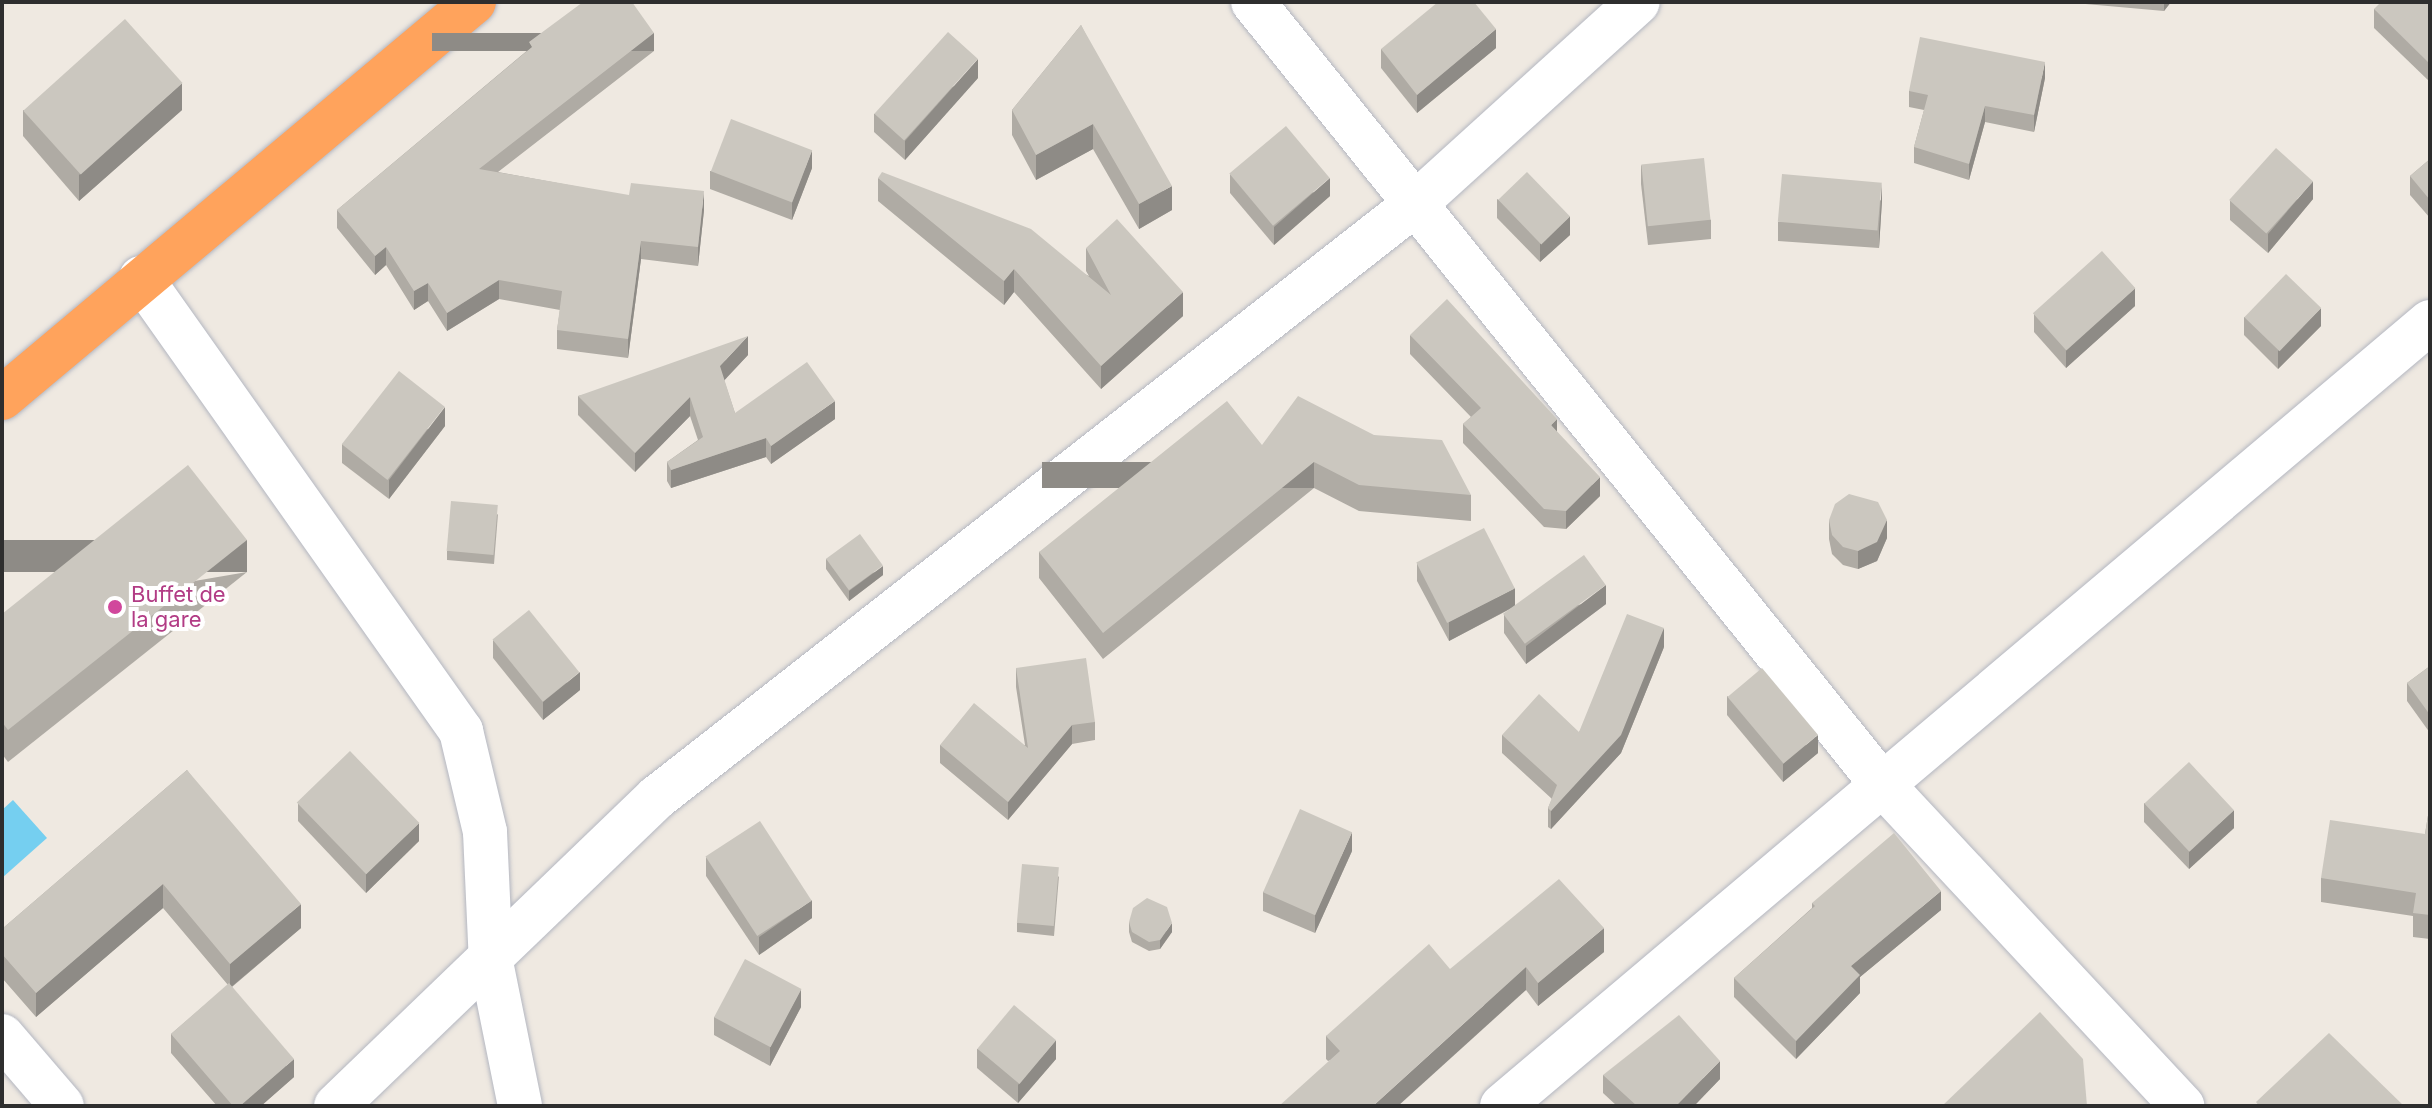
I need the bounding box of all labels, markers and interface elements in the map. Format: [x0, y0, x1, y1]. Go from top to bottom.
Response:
place label: Buffet de la gare [131, 581, 226, 632]
marker: Buffet de la gare [106, 598, 124, 616]

